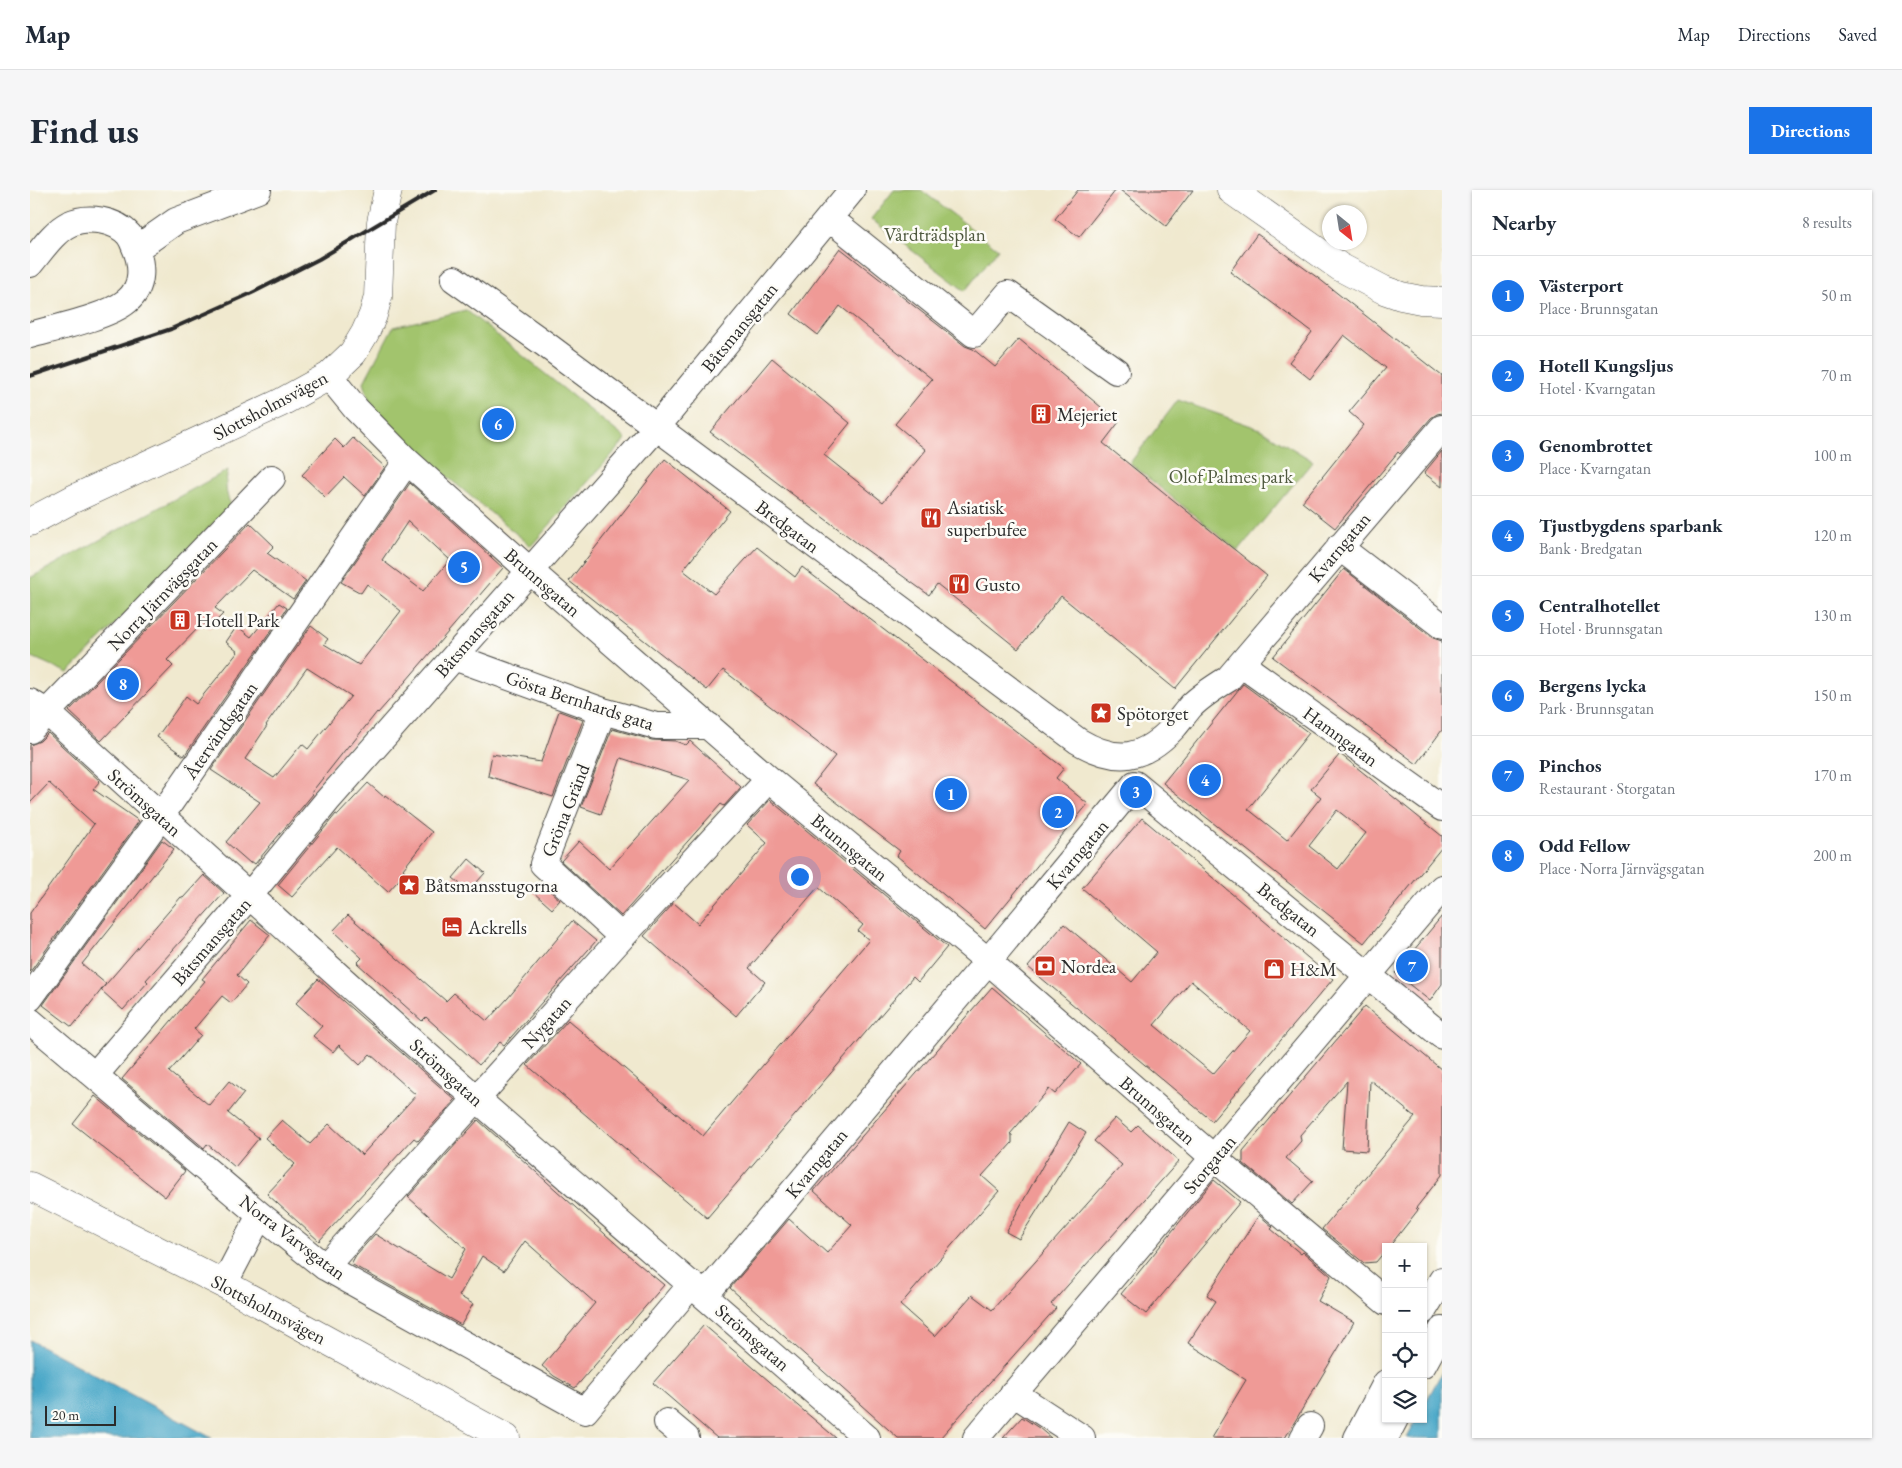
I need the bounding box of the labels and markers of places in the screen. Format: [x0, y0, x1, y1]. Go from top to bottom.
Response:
building icon: Mejeriet [1029, 402, 1053, 426]
place label: Mejeriet [1057, 402, 1117, 427]
pin: 6 [482, 405, 514, 443]
place label: Asiatisk superbufee [946, 495, 1027, 542]
restaurant icon: Asiatisk superbufee [919, 506, 943, 530]
pin: 5 [448, 548, 480, 586]
restaurant icon: Gusto [947, 572, 971, 596]
place label: Gusto [975, 572, 1020, 597]
building icon: Hotell Park [168, 608, 192, 632]
place label: Hotell Park [196, 608, 281, 633]
pin: 8 [107, 665, 139, 703]
place icon: Spötorget [1089, 701, 1113, 725]
place label: Spötorget [1117, 701, 1188, 726]
pin: 4 [1189, 761, 1221, 799]
pin: 3 [1120, 773, 1152, 811]
pin: 1 [935, 775, 967, 813]
pin: 2 [1042, 793, 1074, 831]
place icon: Båtsmansstugorna [397, 873, 421, 897]
place label: Båtsmansstugorna [425, 873, 559, 898]
hotel icon: Ackrells [440, 915, 464, 939]
place label: Ackrells [467, 915, 527, 940]
pin: 7 [1396, 947, 1428, 985]
bank icon: Nordea [1033, 954, 1057, 978]
place label: Nordea [1061, 954, 1117, 979]
shop icon: H&M [1262, 957, 1286, 981]
place label: H&M [1290, 957, 1337, 982]

